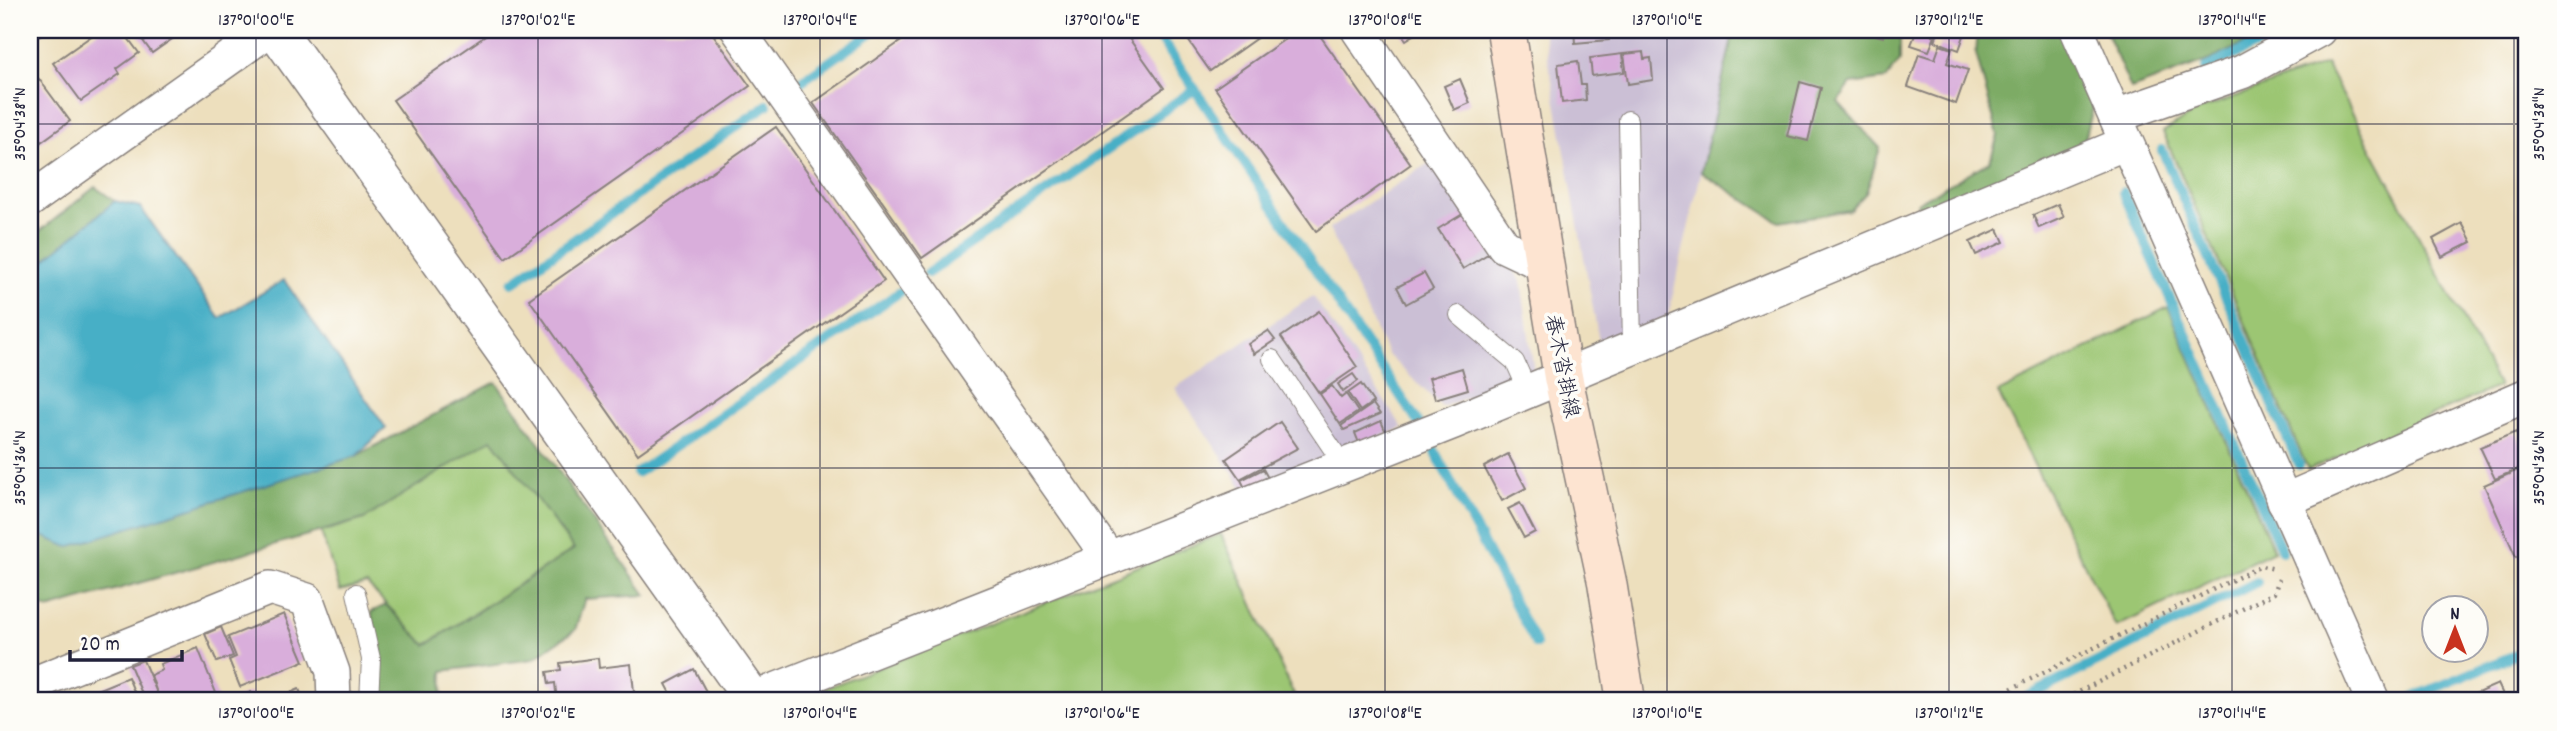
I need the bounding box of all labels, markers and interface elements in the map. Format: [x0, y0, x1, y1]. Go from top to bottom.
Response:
text: 137°01'00"E [218, 9, 294, 34]
text: 137°01'02"E [501, 9, 575, 34]
text: 137°01'04"E [783, 9, 857, 34]
text: 137°01'06"E [1064, 9, 1140, 34]
text: 137°01'08"E [1348, 9, 1422, 34]
text: 137°01'10"E [1632, 9, 1702, 34]
text: 137°01'12"E [1915, 9, 1983, 34]
text: 137°01'14"E [2198, 9, 2266, 34]
text: 35°04'38"N [9, 87, 34, 161]
text: 35°04'38"N [2528, 87, 2553, 161]
street label: 春木沓掛線 [1535, 312, 1585, 421]
text: 35°04'36"N [9, 430, 34, 506]
text: 35°04'36"N [2528, 430, 2553, 506]
north arrow [2420, 594, 2490, 664]
text: N [2450, 602, 2460, 629]
scale bar [70, 619, 182, 663]
text: 20 m [80, 631, 120, 661]
text: 137°01'00"E [218, 702, 294, 727]
text: 137°01'02"E [501, 702, 575, 727]
text: 137°01'04"E [783, 702, 857, 727]
text: 137°01'06"E [1064, 702, 1140, 727]
text: 137°01'08"E [1348, 702, 1422, 727]
text: 137°01'10"E [1632, 702, 1702, 727]
text: 137°01'12"E [1915, 702, 1983, 727]
text: 137°01'14"E [2198, 702, 2266, 727]

